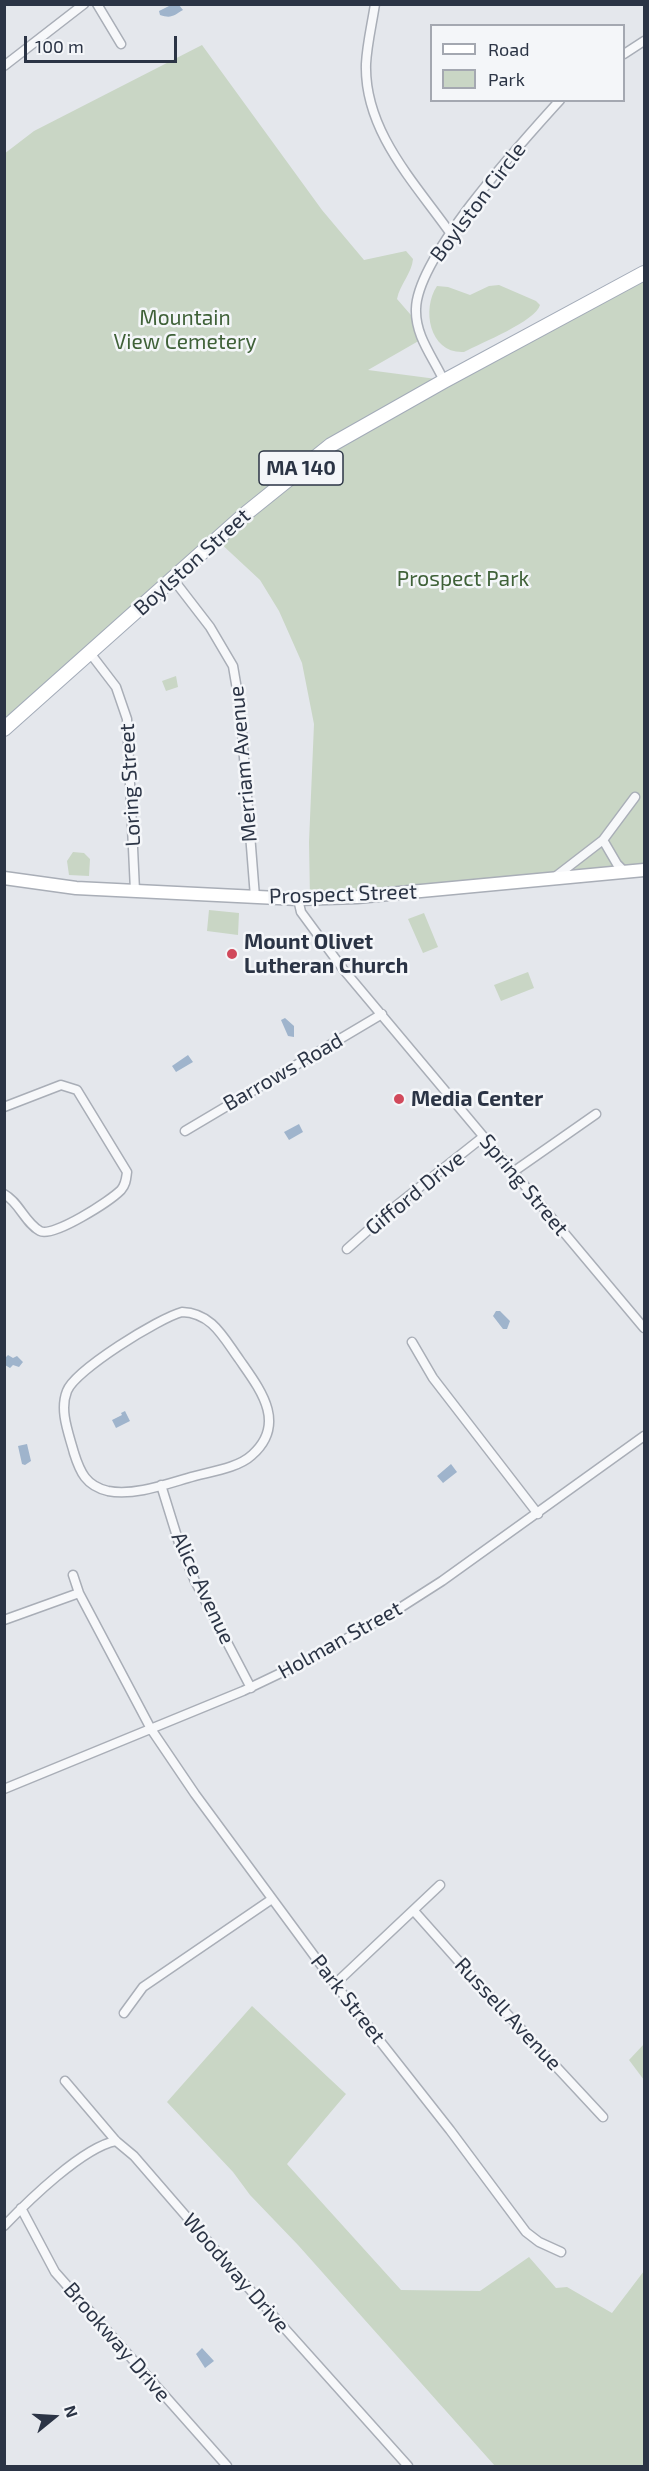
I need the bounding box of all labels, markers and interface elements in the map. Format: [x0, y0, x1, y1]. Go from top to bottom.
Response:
scale bar [27, 24, 180, 62]
legend [430, 24, 625, 102]
text: 100 m [35, 35, 84, 57]
text: Road [488, 38, 529, 60]
text: Park [488, 68, 525, 90]
street label: Boylston Circle [425, 137, 531, 267]
park label: Mountain View Cemetery [114, 305, 256, 355]
road number: MA 140 [259, 451, 343, 485]
street label: Boylston Street [129, 503, 255, 621]
park label: Prospect Park [397, 566, 529, 592]
street label: Merriam Avenue [224, 685, 262, 843]
street label: Loring Street [114, 723, 146, 847]
street label: Prospect Street [269, 879, 417, 909]
place label: Mount Olivet Lutheran Church [244, 929, 408, 979]
marker: Mount Olivet Lutheran Church [225, 947, 239, 961]
street label: Barrows Road [219, 1028, 347, 1116]
place label: Media Center [411, 1086, 543, 1112]
marker: Media Center [392, 1092, 406, 1106]
street label: Spring Street [474, 1129, 574, 1241]
street label: Gifford Drive [360, 1145, 470, 1241]
street label: Alice Avenue [166, 1528, 240, 1648]
street label: Holman Street [274, 1596, 406, 1684]
street label: Park Street [305, 1949, 391, 2049]
street label: Russell Avenue [449, 1952, 567, 2076]
street label: Woodway Drive [177, 2208, 295, 2338]
street label: Brookway Drive [58, 2277, 176, 2407]
north arrow [24, 2387, 84, 2447]
text: N [61, 2403, 82, 2420]

